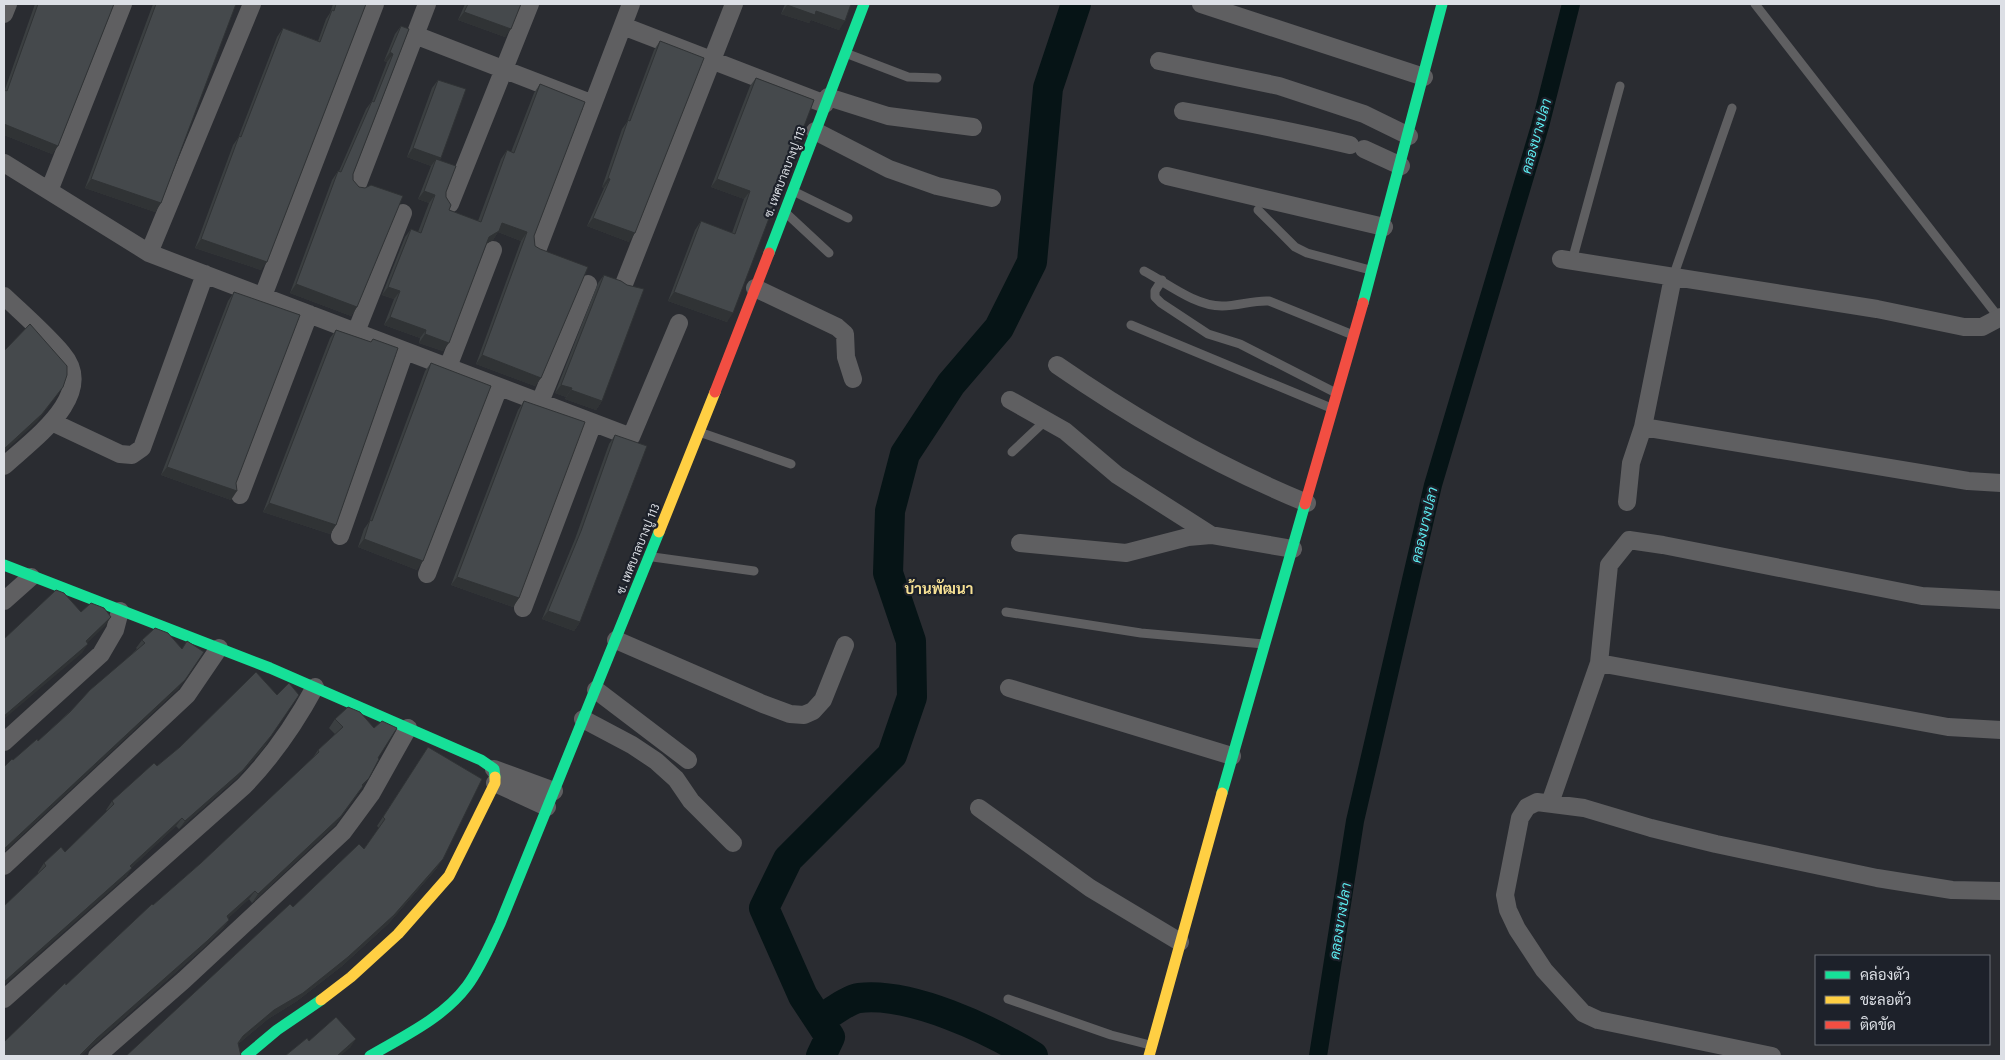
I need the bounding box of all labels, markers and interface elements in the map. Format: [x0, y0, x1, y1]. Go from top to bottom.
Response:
water label: คลองบางปลา [1518, 96, 1555, 176]
street label: ซ. เทศบาลบางปู 113 [761, 124, 810, 220]
water label: คลองบางปลา [1407, 485, 1442, 565]
street label: ซ. เทศบาลบางปู 113 [613, 502, 663, 597]
district label: บ้านพัฒนา [905, 579, 973, 598]
water label: คลองบางปลา [1326, 881, 1355, 961]
legend [1815, 955, 1990, 1045]
text: คล่องตัว [1860, 965, 1910, 984]
text: ชะลอตัว [1860, 991, 1911, 1009]
text: ติดขัด [1860, 1016, 1896, 1034]

